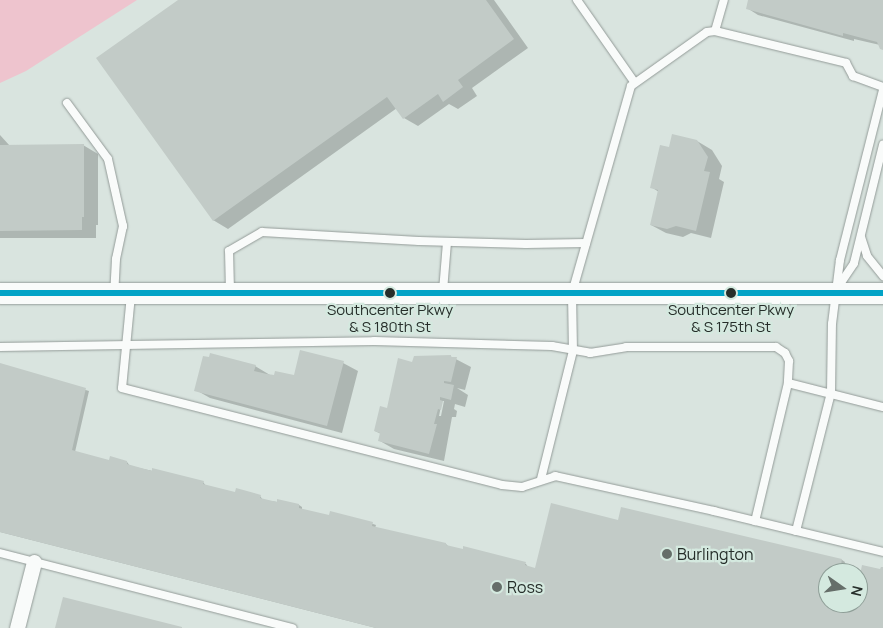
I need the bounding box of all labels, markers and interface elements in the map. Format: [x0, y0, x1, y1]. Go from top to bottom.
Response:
marker: Southcenter Pkwy & S 180th St [385, 288, 395, 298]
marker: Southcenter Pkwy & S 175th St [726, 288, 736, 298]
place label: Southcenter Pkwy & S 180th St [327, 300, 453, 335]
place label: Southcenter Pkwy & S 175th St [668, 300, 794, 335]
place label: Burlington [677, 544, 754, 564]
marker: Burlington [661, 548, 673, 560]
north arrow [818, 563, 868, 613]
place label: Ross [507, 577, 543, 597]
marker: Ross [491, 581, 503, 593]
text: N [847, 584, 868, 598]

